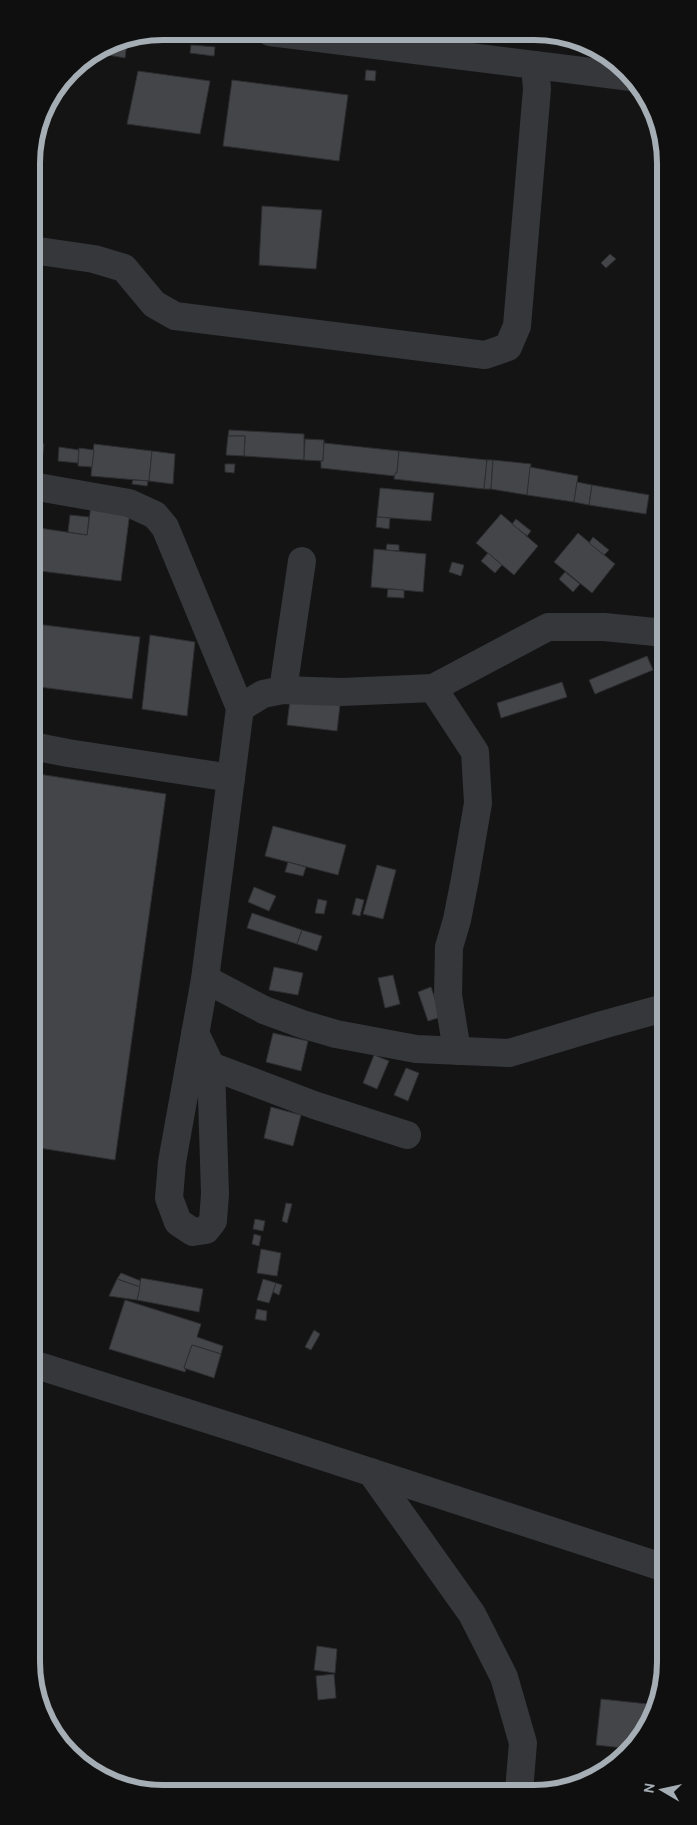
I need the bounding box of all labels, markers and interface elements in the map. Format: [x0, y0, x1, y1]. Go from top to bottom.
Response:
north arrow [637, 1765, 687, 1815]
text: N [639, 1782, 659, 1794]

